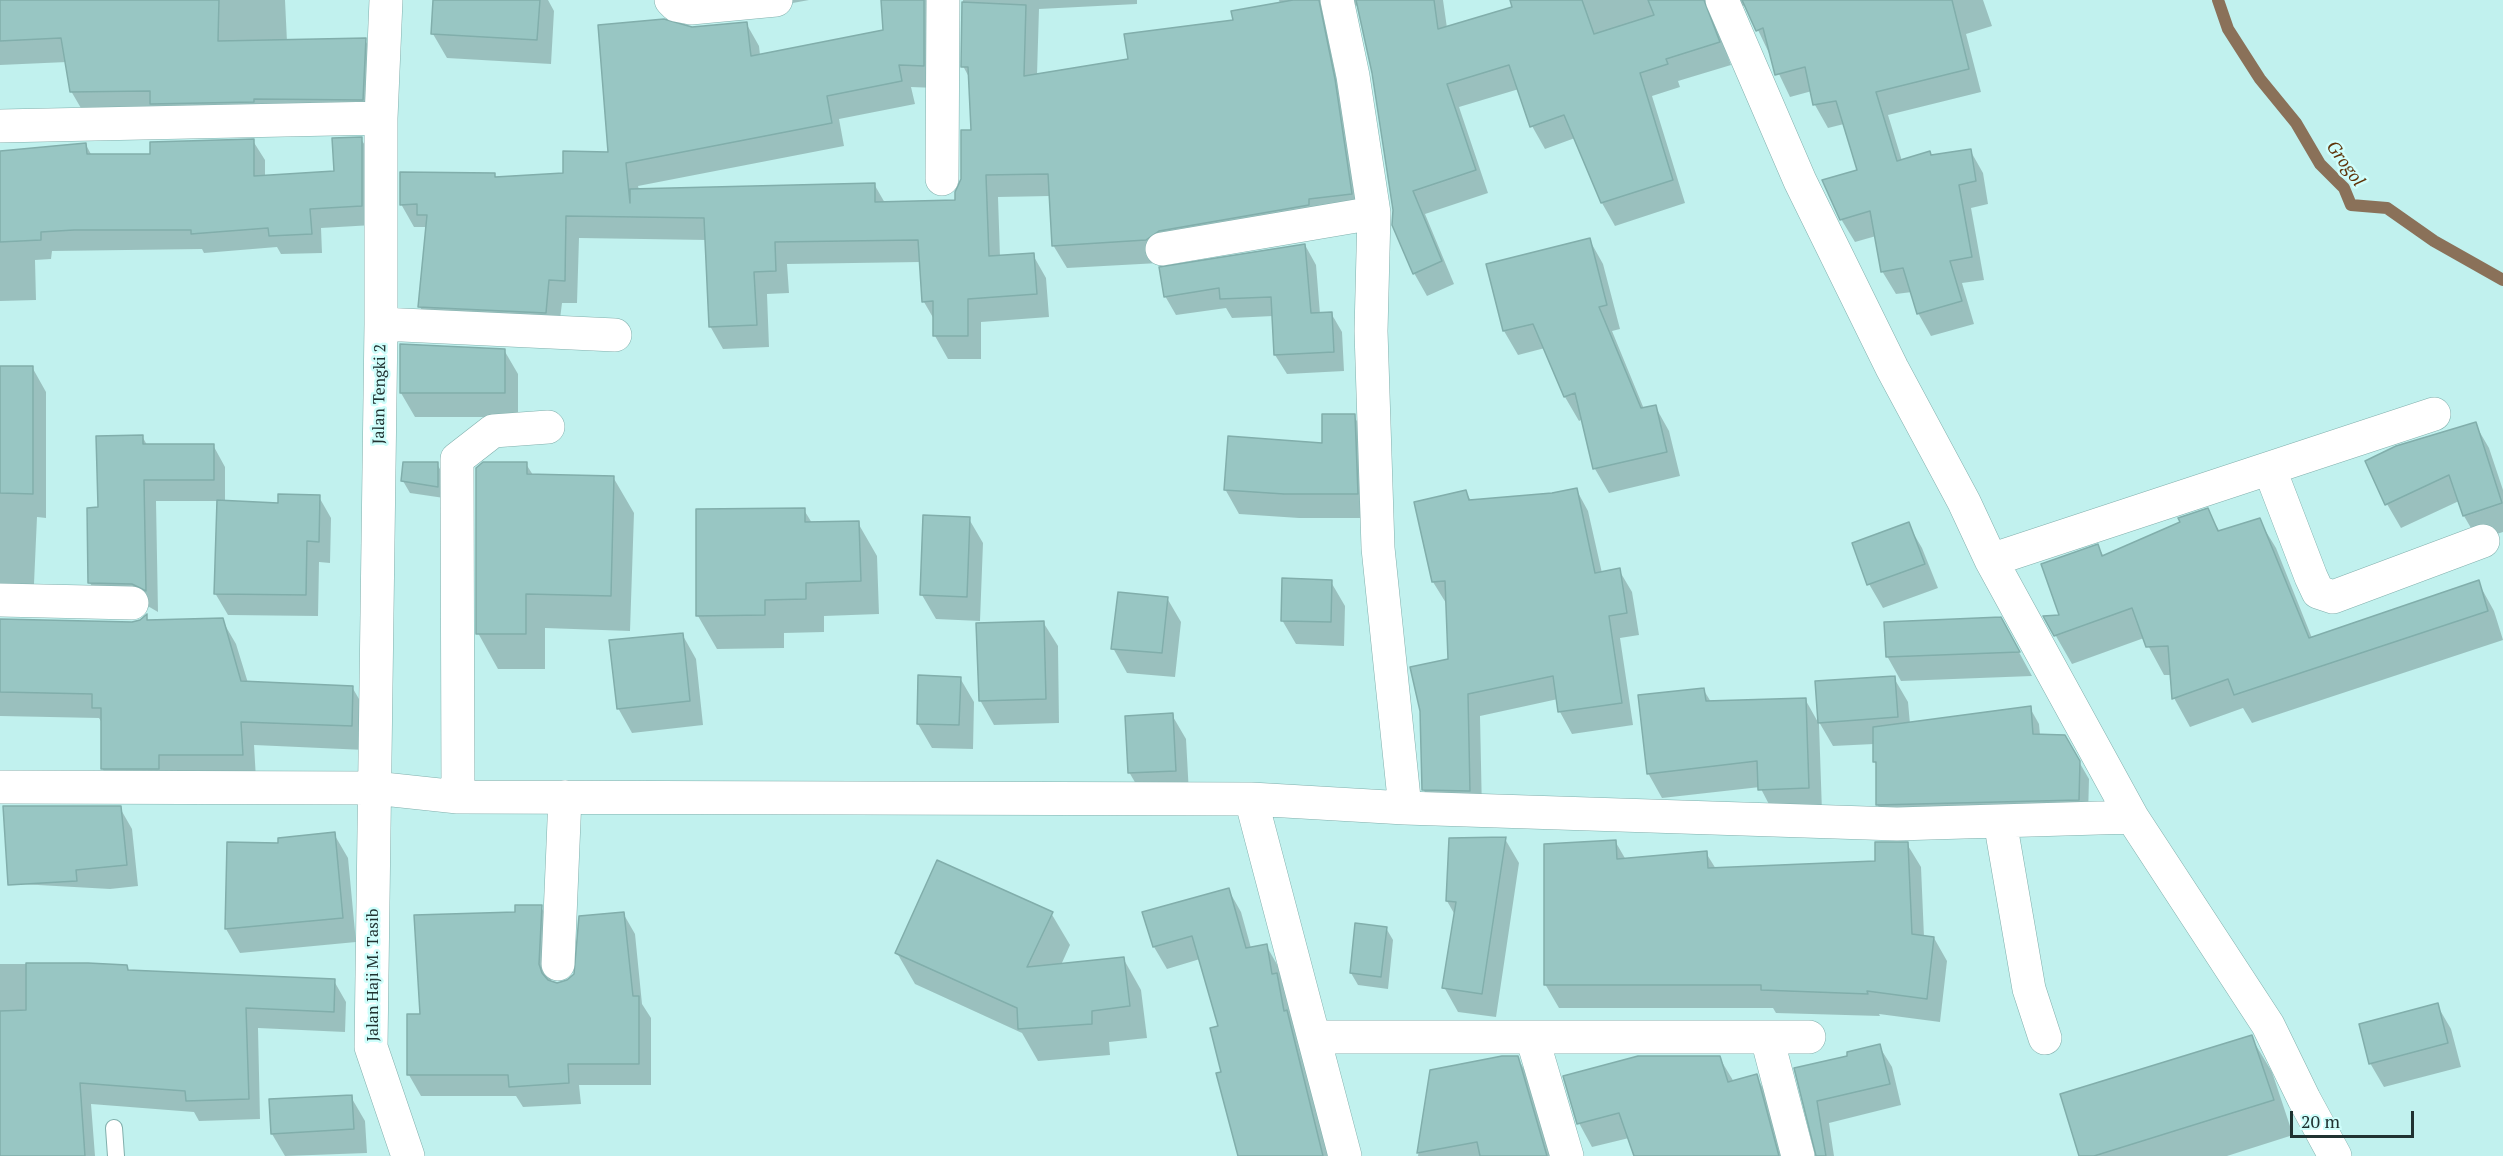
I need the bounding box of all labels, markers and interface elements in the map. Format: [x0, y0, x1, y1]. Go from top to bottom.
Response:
water label: Grogol [2321, 137, 2369, 191]
street label: Jalan Tengki 2 [370, 344, 390, 444]
street label: Jalan Haji M. Tasib [363, 908, 383, 1042]
scale bar [2293, 1099, 2418, 1137]
text: 20 m [2301, 1109, 2340, 1133]

